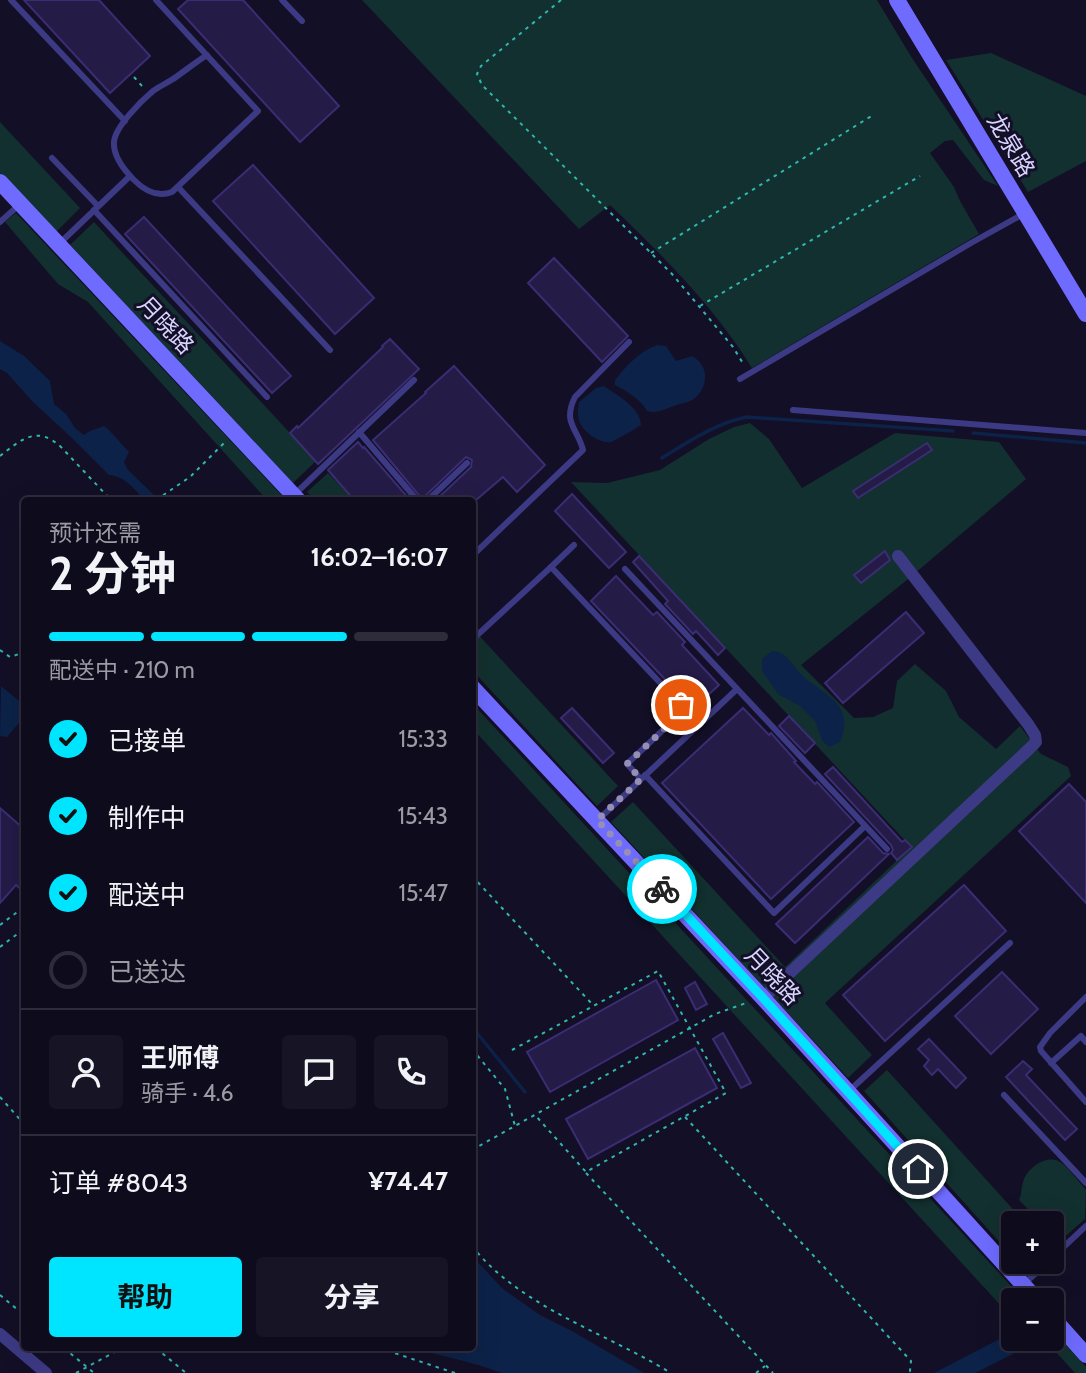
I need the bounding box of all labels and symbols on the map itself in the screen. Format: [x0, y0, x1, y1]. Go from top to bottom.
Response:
street label: 龙泉路 [981, 108, 1041, 182]
street label: 月晓路 [132, 290, 200, 360]
pin [651, 675, 711, 735]
courier [627, 854, 697, 924]
street label: 月晓路 [739, 941, 807, 1011]
pin [888, 1139, 948, 1199]

